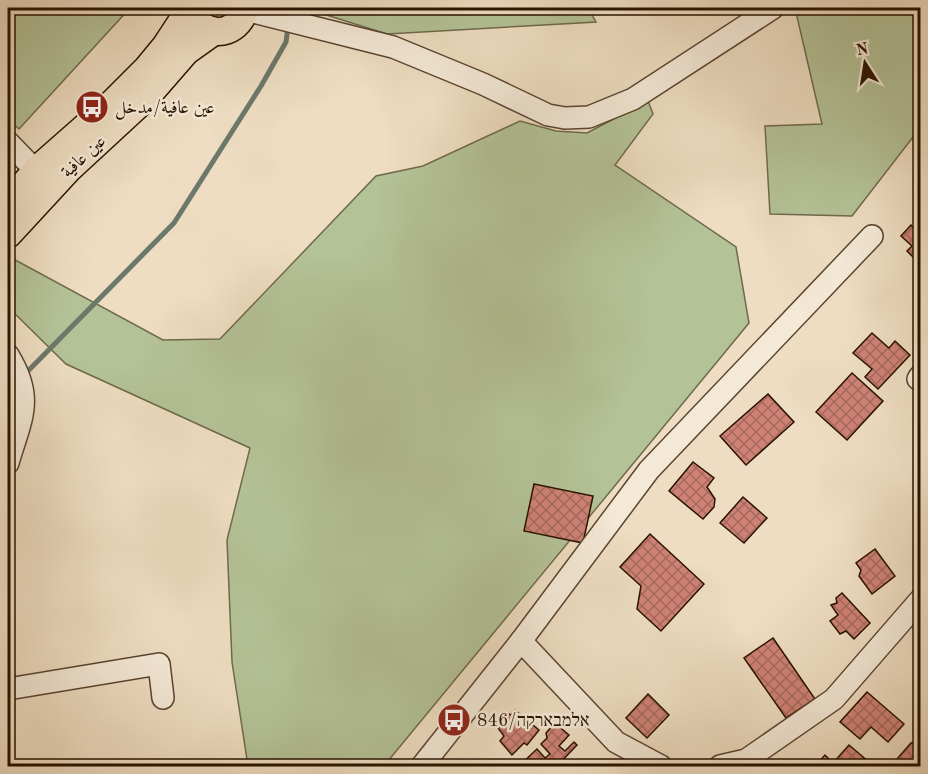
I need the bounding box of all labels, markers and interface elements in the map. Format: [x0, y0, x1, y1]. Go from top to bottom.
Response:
north arrow [835, 33, 895, 93]
text: N [855, 41, 871, 59]
bus stop icon: عين عافية/مدخل [74, 89, 110, 125]
place label: عين عافية/مدخل [115, 99, 215, 120]
street label: عين عافية [58, 132, 110, 182]
bus stop icon: אלמבארקה/846 [436, 702, 472, 738]
place label: אלמבארקה/846 [477, 711, 589, 730]

